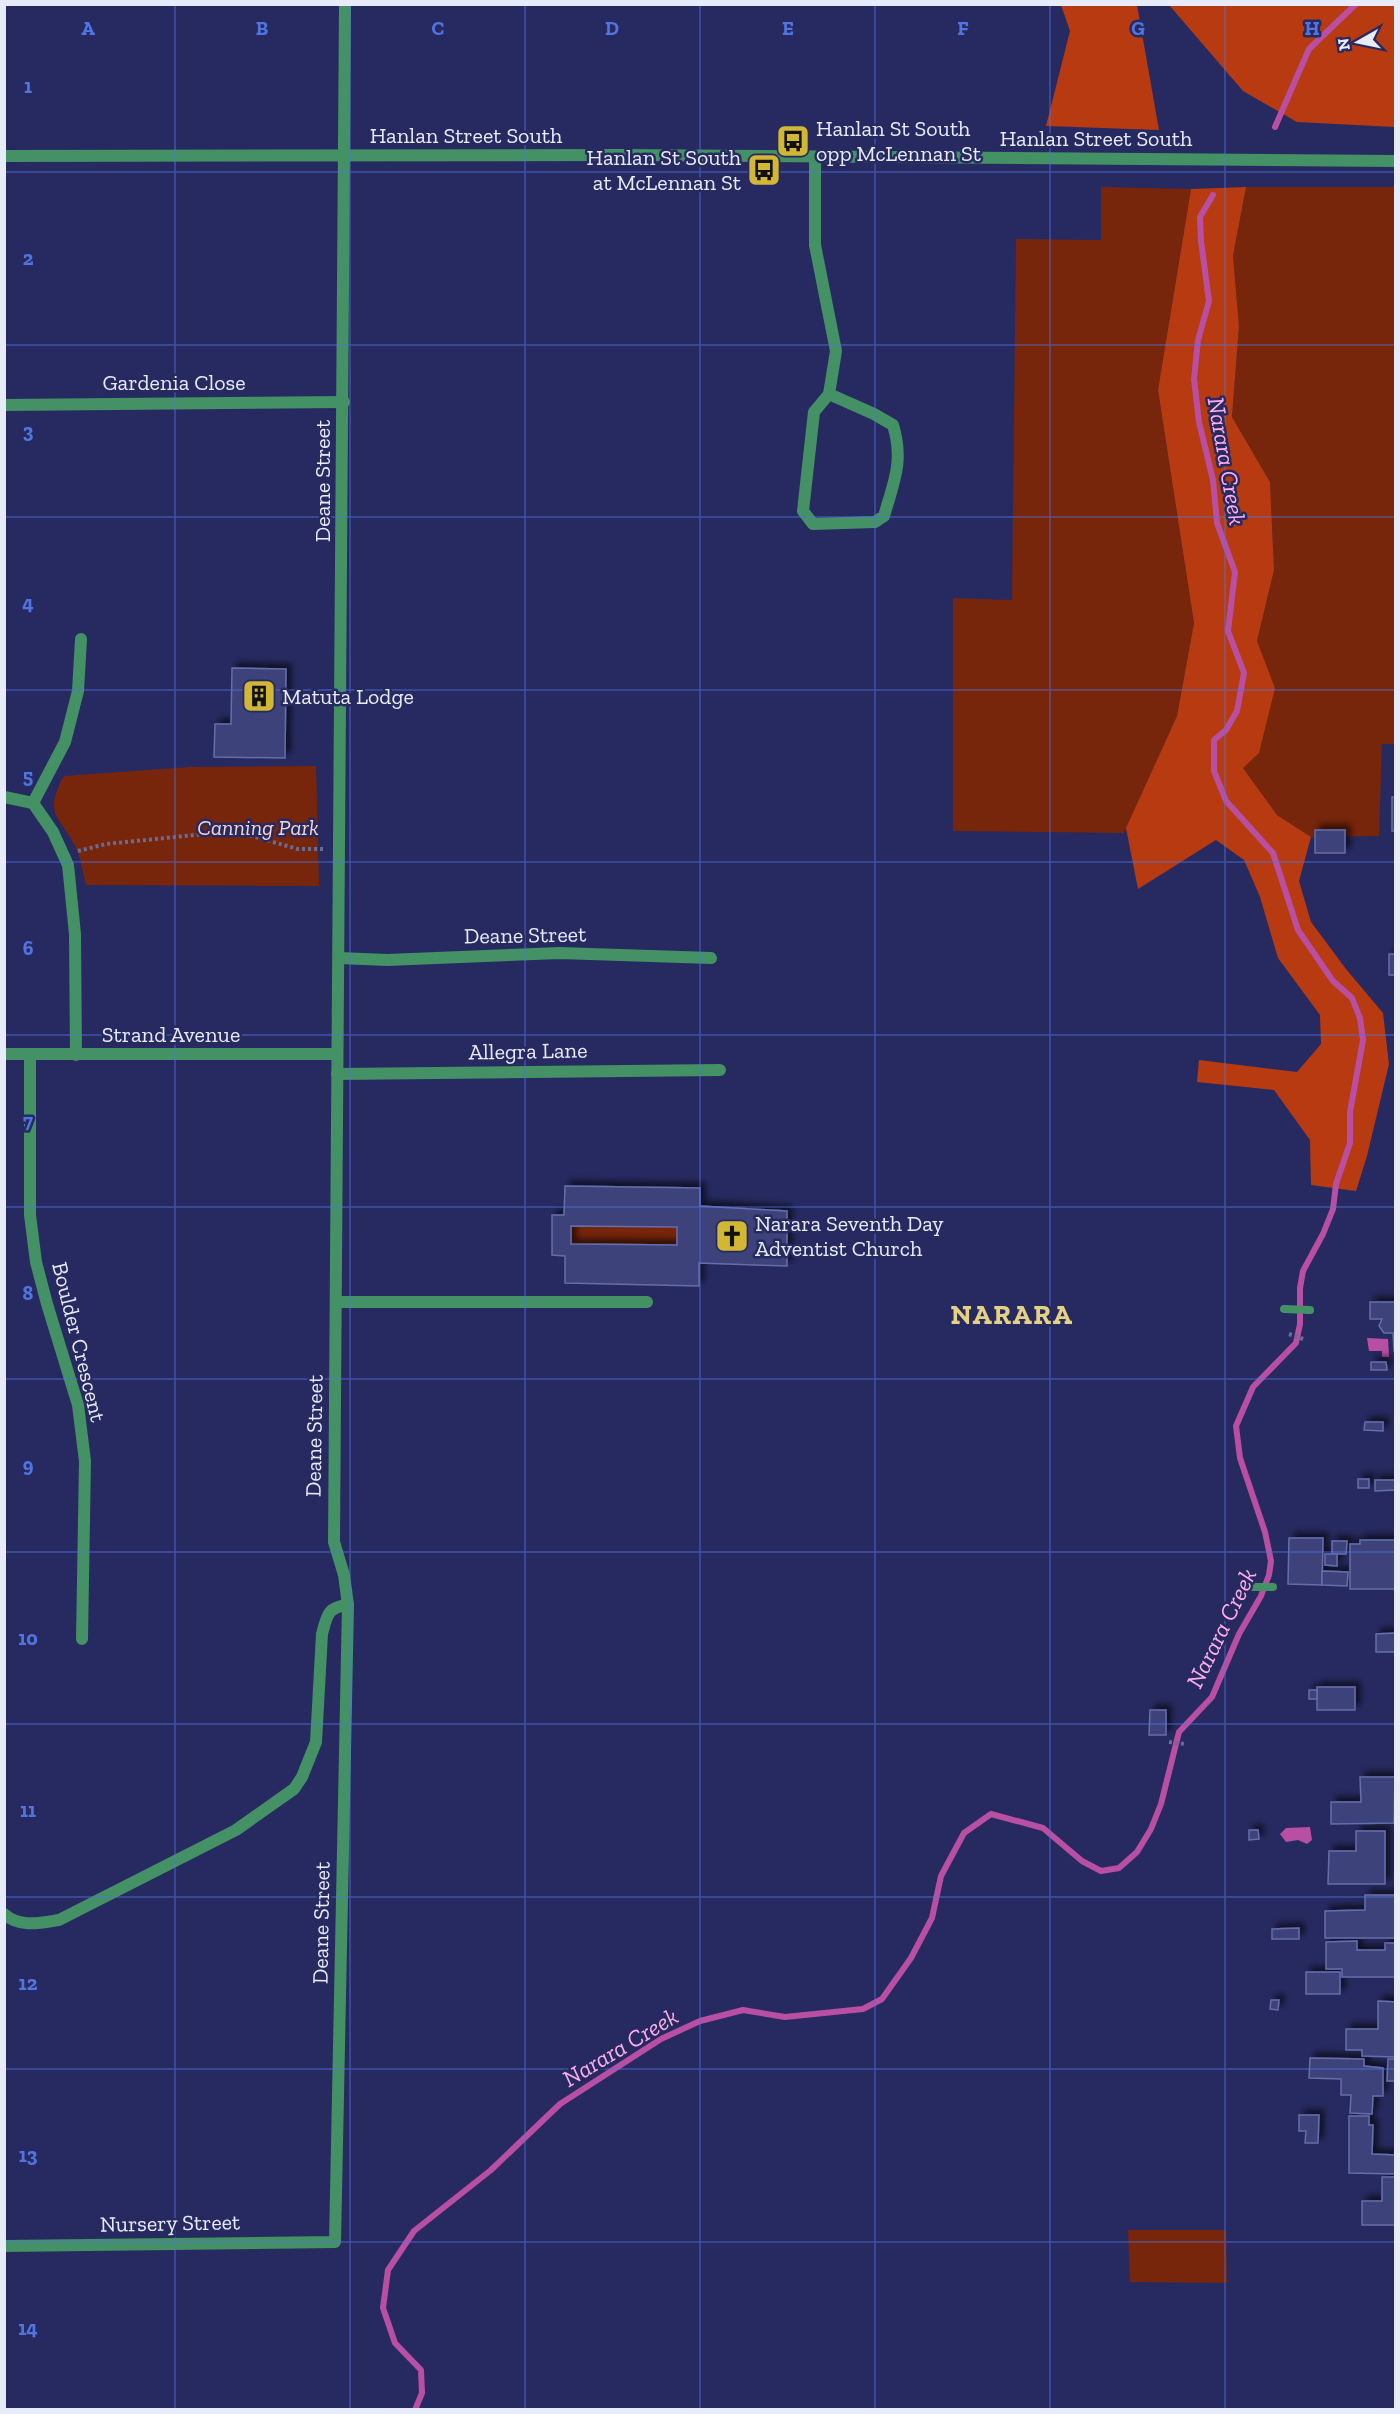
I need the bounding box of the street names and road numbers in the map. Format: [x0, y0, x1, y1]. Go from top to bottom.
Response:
street label: Hanlan Street South [370, 122, 563, 149]
street label: Hanlan Street South [1000, 125, 1193, 152]
street label: Gardenia Close [102, 369, 246, 396]
street label: Deane Street [309, 419, 336, 542]
street label: Deane Street [464, 920, 587, 950]
street label: Strand Avenue [102, 1021, 240, 1048]
street label: Allegra Lane [468, 1036, 588, 1066]
street label: Boulder Crescent [46, 1259, 112, 1426]
street label: Deane Street [299, 1374, 329, 1497]
street label: Deane Street [306, 1861, 336, 1984]
street label: Nursery Street [100, 2208, 241, 2238]

